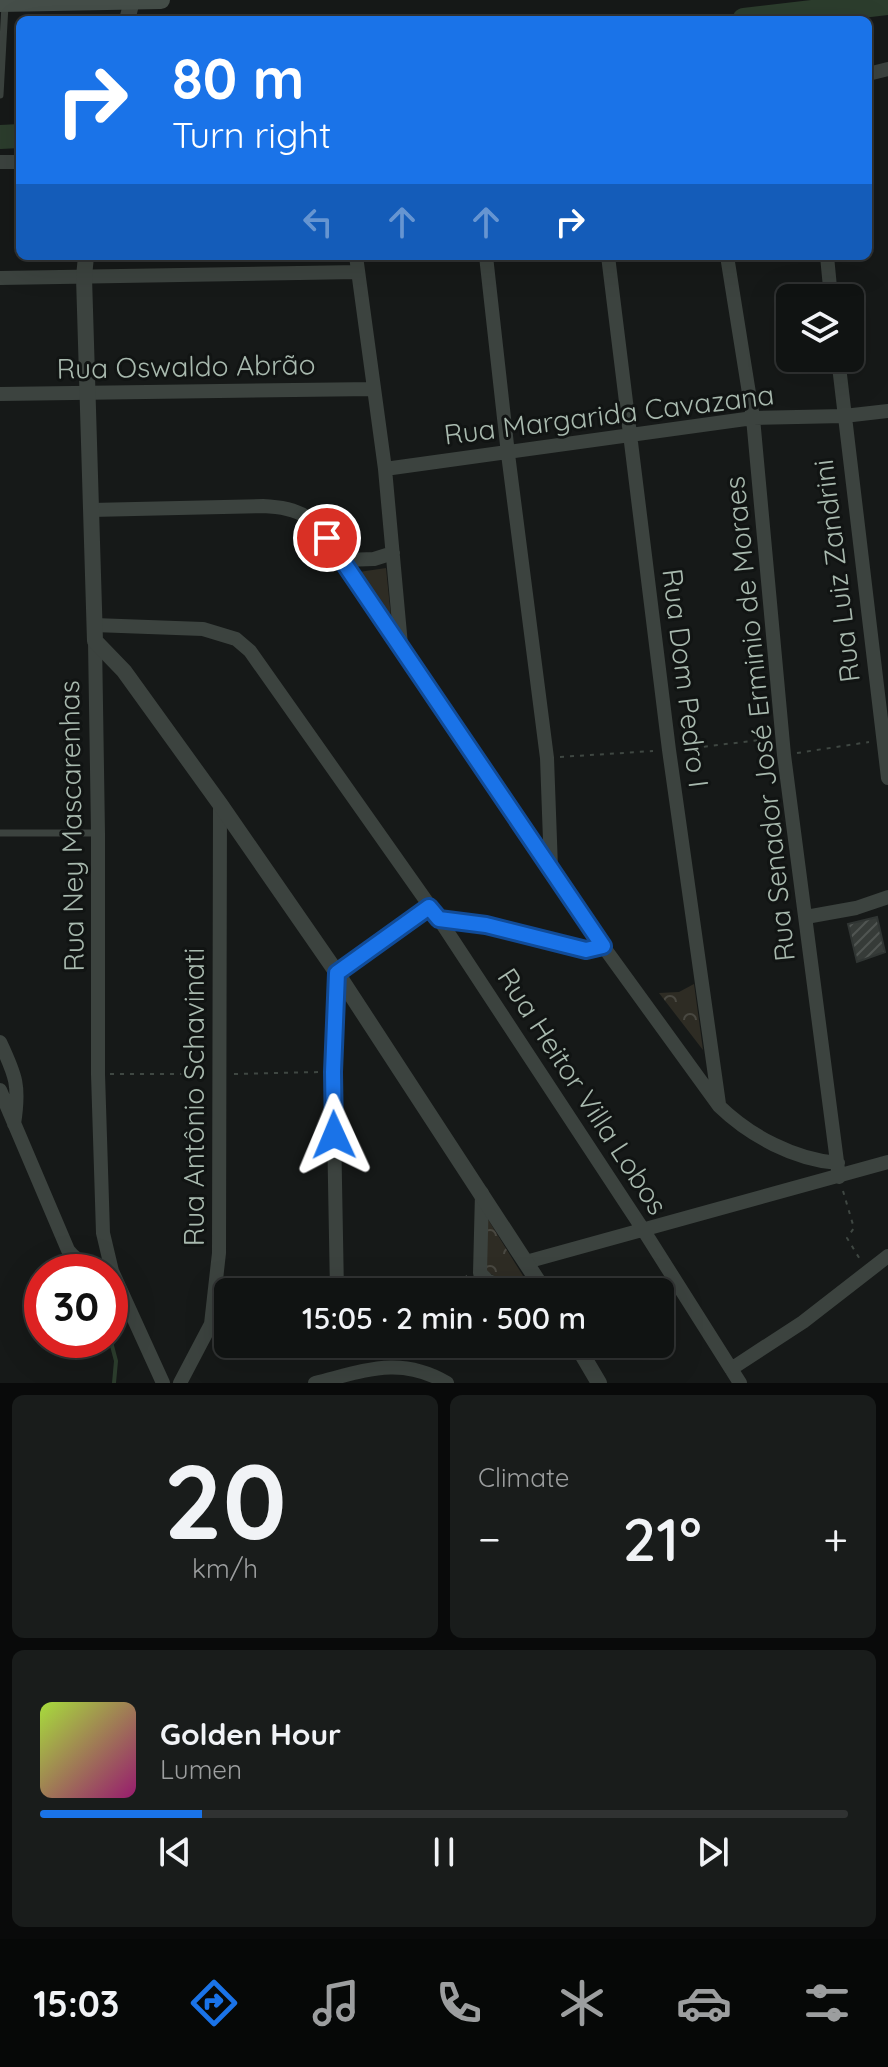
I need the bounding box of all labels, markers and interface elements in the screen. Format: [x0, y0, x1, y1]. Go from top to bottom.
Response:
text: 80 m [172, 43, 304, 113]
icon: right [40, 48, 144, 152]
text: Turn right [172, 112, 331, 157]
icon: left [296, 200, 340, 244]
icon: ahead [380, 200, 424, 244]
icon: ahead [464, 200, 508, 244]
icon: right [548, 200, 592, 244]
map controls [776, 284, 864, 372]
button: layers [776, 284, 864, 372]
street label: Rua Oswaldo Abrão [56, 346, 316, 386]
street label: Rua Margarida Cavazana [442, 376, 776, 452]
street label: Rua Luiz Zandrini [805, 458, 867, 684]
street label: Rua Senador José Erminio de Moraes [716, 475, 802, 963]
pin [293, 504, 361, 572]
icon: arrive [305, 516, 349, 560]
street label: Rua Dom Pedro I [655, 566, 717, 790]
street label: Rua Ney Mascarenhas [51, 680, 91, 972]
street label: Rua Antônio Schavinati [176, 948, 211, 1246]
street label: Rua Heitor Villa Lobos [490, 961, 676, 1221]
position arrow [292, 1093, 376, 1177]
speed limit sign: 30 [24, 1254, 128, 1358]
text: 15:05 · 2 min · 500 m [302, 1299, 586, 1337]
text: 20 [163, 1435, 287, 1565]
text: Climate [478, 1461, 569, 1494]
text: 21° [622, 1501, 702, 1576]
text: − [478, 1511, 501, 1566]
text: + [823, 1511, 848, 1566]
text: km/h [192, 1552, 258, 1585]
text: Golden Hour [160, 1715, 341, 1753]
text: Lumen [160, 1753, 242, 1786]
icon: previous [153, 1830, 197, 1874]
icon: pause [422, 1830, 466, 1874]
icon: next [691, 1830, 735, 1874]
icon: directions [186, 1975, 242, 2031]
icon: music [308, 1975, 364, 2031]
icon: phone [431, 1975, 487, 2031]
icon: climate [554, 1975, 610, 2031]
icon: car [676, 1975, 732, 2031]
icon: filters [799, 1975, 855, 2031]
text: 15:03 [33, 1981, 119, 2026]

